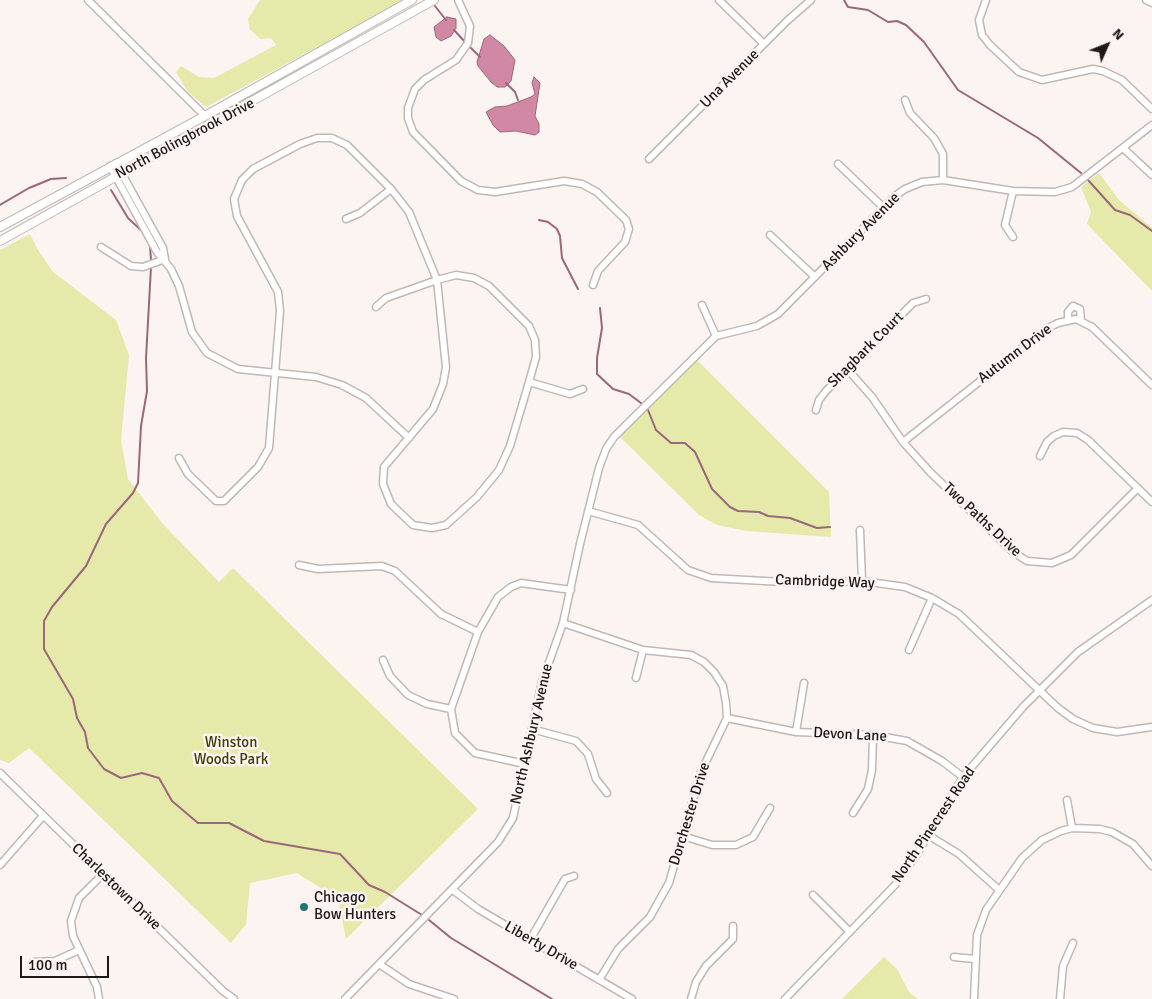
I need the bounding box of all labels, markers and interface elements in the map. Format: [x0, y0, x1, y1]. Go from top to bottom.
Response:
north arrow [1082, 20, 1132, 70]
text: N [1109, 25, 1128, 44]
street label: Una Avenue [697, 46, 763, 112]
street label: North Bolingbrook Drive [112, 95, 258, 183]
street label: Ashbury Avenue [818, 189, 904, 275]
street label: Shagbark Court [824, 308, 908, 392]
street label: Autumn Drive [975, 320, 1055, 388]
street label: Two Paths Drive [939, 479, 1025, 561]
street label: Cambridge Way [775, 571, 875, 593]
street label: North Ashbury Avenue [507, 662, 557, 806]
street label: Devon Lane [813, 724, 887, 746]
park label: Winston Woods Park [194, 734, 268, 769]
street label: Dorchester Drive [666, 760, 714, 868]
street label: North Pinecrest Road [889, 764, 979, 886]
street label: Charlestown Drive [68, 840, 164, 934]
place label: Chicago Bow Hunters [314, 889, 396, 924]
marker: Chicago Bow Hunters [298, 901, 310, 913]
street label: Liberty Drive [501, 918, 581, 974]
scale bar [22, 946, 111, 978]
text: 100 m [28, 956, 68, 974]

